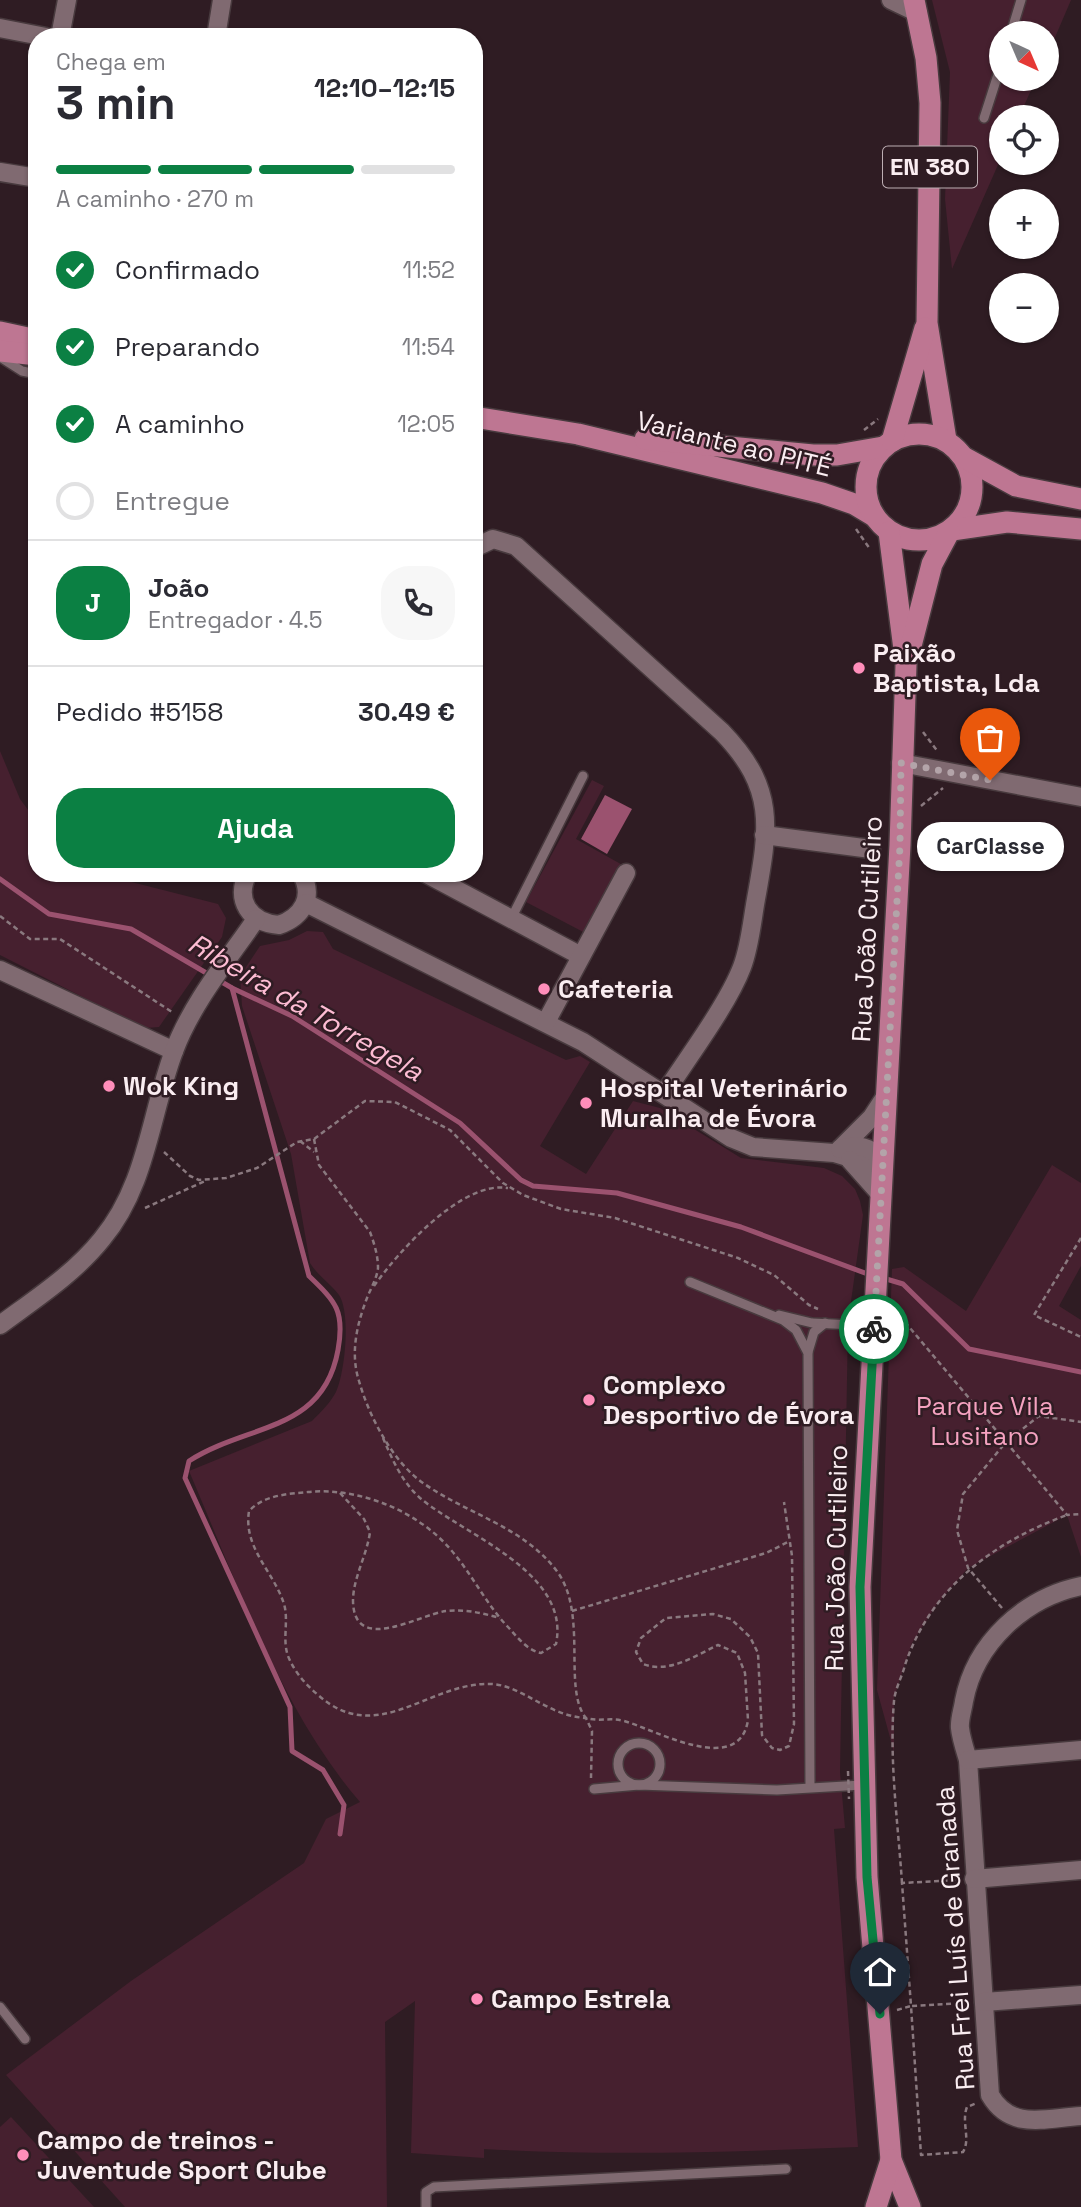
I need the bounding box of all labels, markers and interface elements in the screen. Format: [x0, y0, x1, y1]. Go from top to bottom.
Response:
north arrow [989, 21, 1059, 91]
map controls [989, 21, 1059, 343]
text: Chega em [56, 47, 166, 77]
text: 12:10–12:15 [314, 71, 455, 105]
text: 3 min [56, 74, 176, 132]
button: locate [989, 105, 1059, 175]
road number: EN 380 [883, 146, 977, 188]
text: A caminho · 270 m [56, 184, 254, 214]
button: + [989, 189, 1059, 259]
icon: check [56, 251, 94, 289]
text: Confirmado [115, 253, 260, 287]
text: 11:52 [402, 255, 455, 285]
button: − [989, 273, 1059, 343]
icon: check [56, 328, 94, 366]
text: Preparando [115, 330, 260, 364]
text: 11:54 [402, 332, 455, 362]
street label: Variante ao PITÉ [633, 403, 835, 485]
icon: check [56, 405, 94, 443]
text: A caminho [115, 407, 245, 441]
text: 12:05 [397, 409, 455, 439]
text: Entregue [115, 484, 230, 518]
button: phone [381, 566, 455, 640]
text: João [148, 571, 209, 605]
text: J [85, 586, 101, 620]
text: Entregador · 4.5 [148, 605, 323, 635]
place label: Paixão Baptista, Lda [873, 636, 1040, 700]
marker: Paixão Baptista, Lda [851, 660, 867, 676]
text: Pedido #5158 [56, 695, 223, 729]
text: 30.49 € [358, 695, 455, 729]
pin [960, 708, 1020, 780]
icon: bag [971, 719, 1009, 757]
button: Ajuda [56, 788, 455, 868]
street label: Rua João Cutileiro [844, 815, 890, 1043]
callout: CarClasse [916, 822, 1064, 871]
text: CarClasse [936, 831, 1045, 861]
water label: Ribeira da Torregela [182, 925, 431, 1089]
place label: Cafeteria [558, 972, 673, 1006]
marker: Cafeteria [536, 981, 552, 997]
place label: Wok King [123, 1069, 239, 1103]
place label: Hospital Veterinário Muralha de Évora [600, 1071, 848, 1135]
marker: Wok King [101, 1078, 117, 1094]
marker: Hospital Veterinário Muralha de Évora [578, 1095, 594, 1111]
courier [839, 1294, 909, 1364]
icon: bike [855, 1310, 893, 1348]
place label: Complexo Desportivo de Évora [603, 1368, 854, 1432]
park label: Parque Vila Lusitano [916, 1389, 1054, 1453]
marker: Complexo Desportivo de Évora [581, 1392, 597, 1408]
street label: Rua João Cutileiro [817, 1444, 855, 1672]
street label: Rua Frei Luís de Granada [927, 1785, 983, 2091]
pin [850, 1942, 910, 2014]
icon: home [861, 1953, 899, 1991]
place label: Campo Estrela [491, 1982, 670, 2016]
marker: Campo Estrela [469, 1991, 485, 2007]
place label: Campo de treinos - Juventude Sport Clube [37, 2123, 327, 2187]
marker: Campo de treinos - Juventude Sport Clube [15, 2147, 31, 2163]

